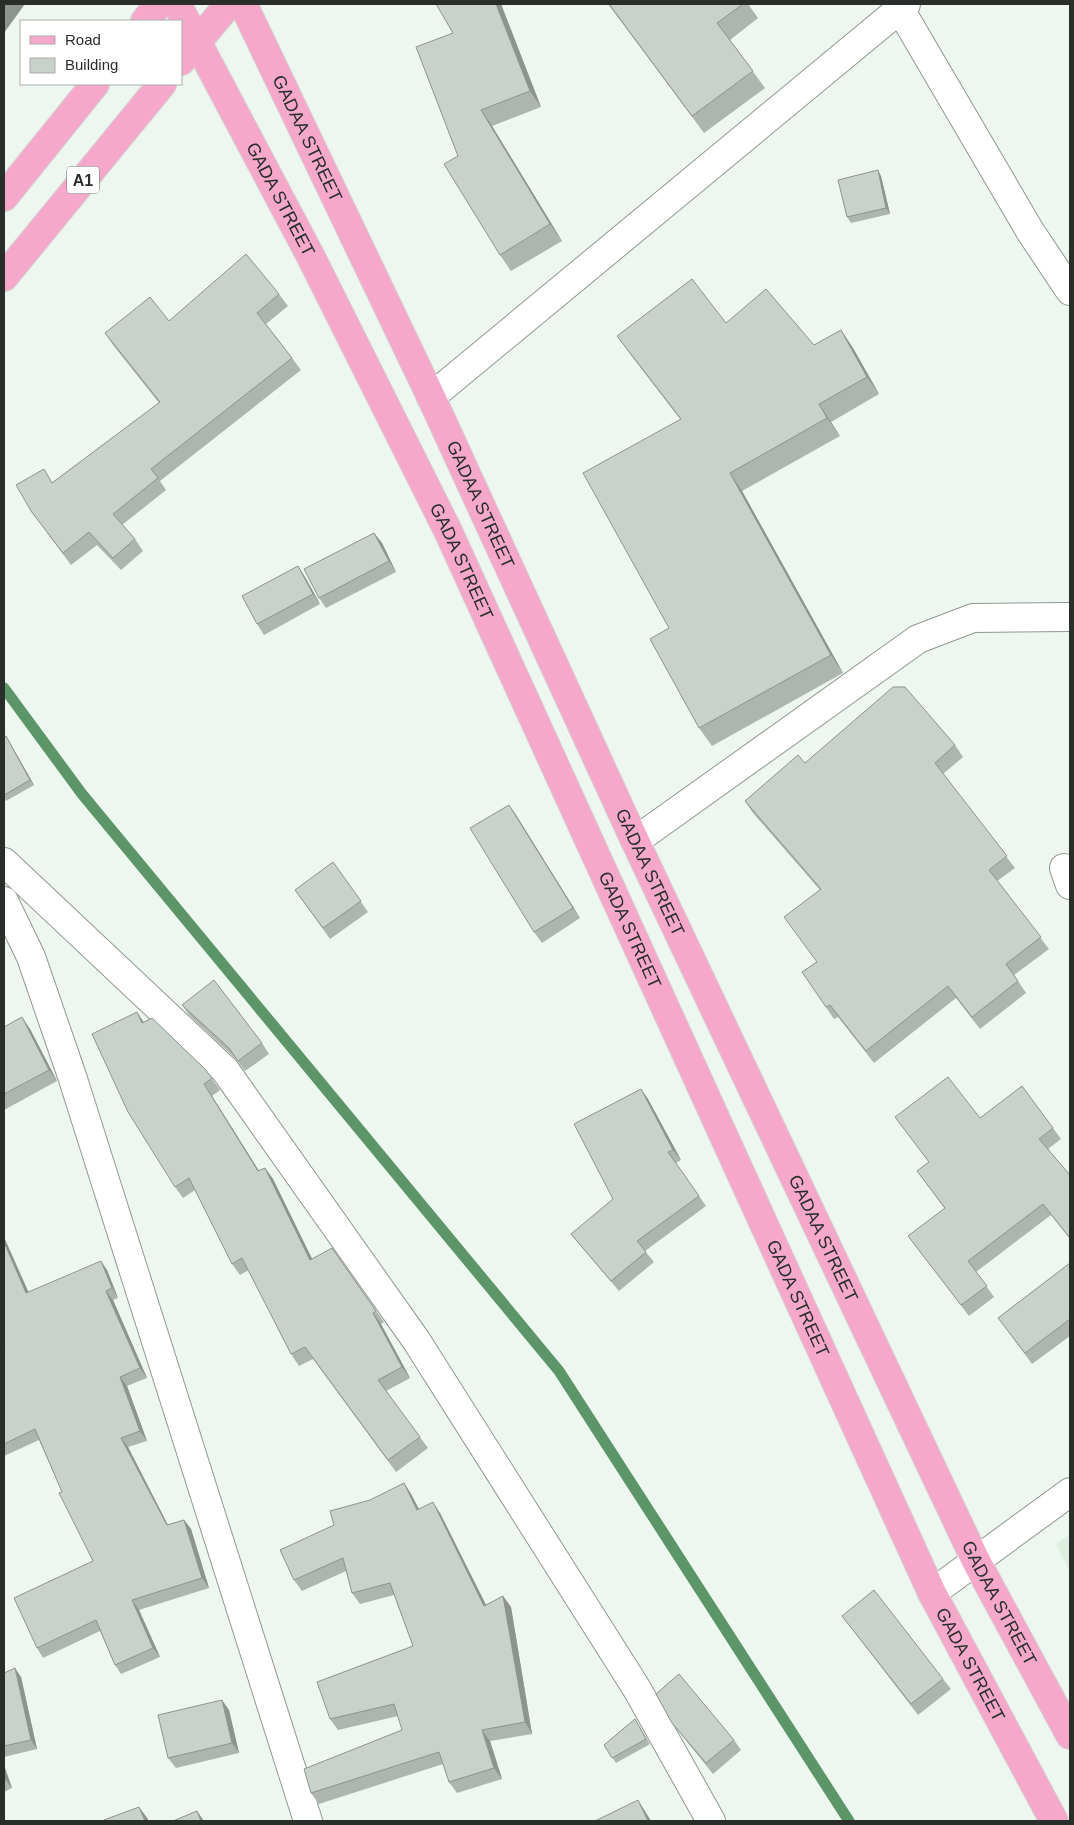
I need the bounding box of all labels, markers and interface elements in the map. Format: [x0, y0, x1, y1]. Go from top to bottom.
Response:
legend [20, 20, 182, 85]
text: Road [65, 31, 101, 48]
text: Building [65, 56, 118, 73]
street label: GADAA STREET [268, 72, 346, 205]
street label: GADA STREET [242, 139, 319, 260]
road number: A1 [67, 166, 99, 194]
street label: GADAA STREET [442, 438, 518, 571]
street label: GADA STREET [426, 500, 497, 623]
street label: GADAA STREET [612, 806, 688, 939]
street label: GADA STREET [595, 868, 665, 991]
street label: GADAA STREET [785, 1172, 862, 1305]
street label: GADA STREET [762, 1237, 833, 1360]
street label: GADAA STREET [958, 1538, 1040, 1669]
street label: GADA STREET [932, 1604, 1009, 1725]

